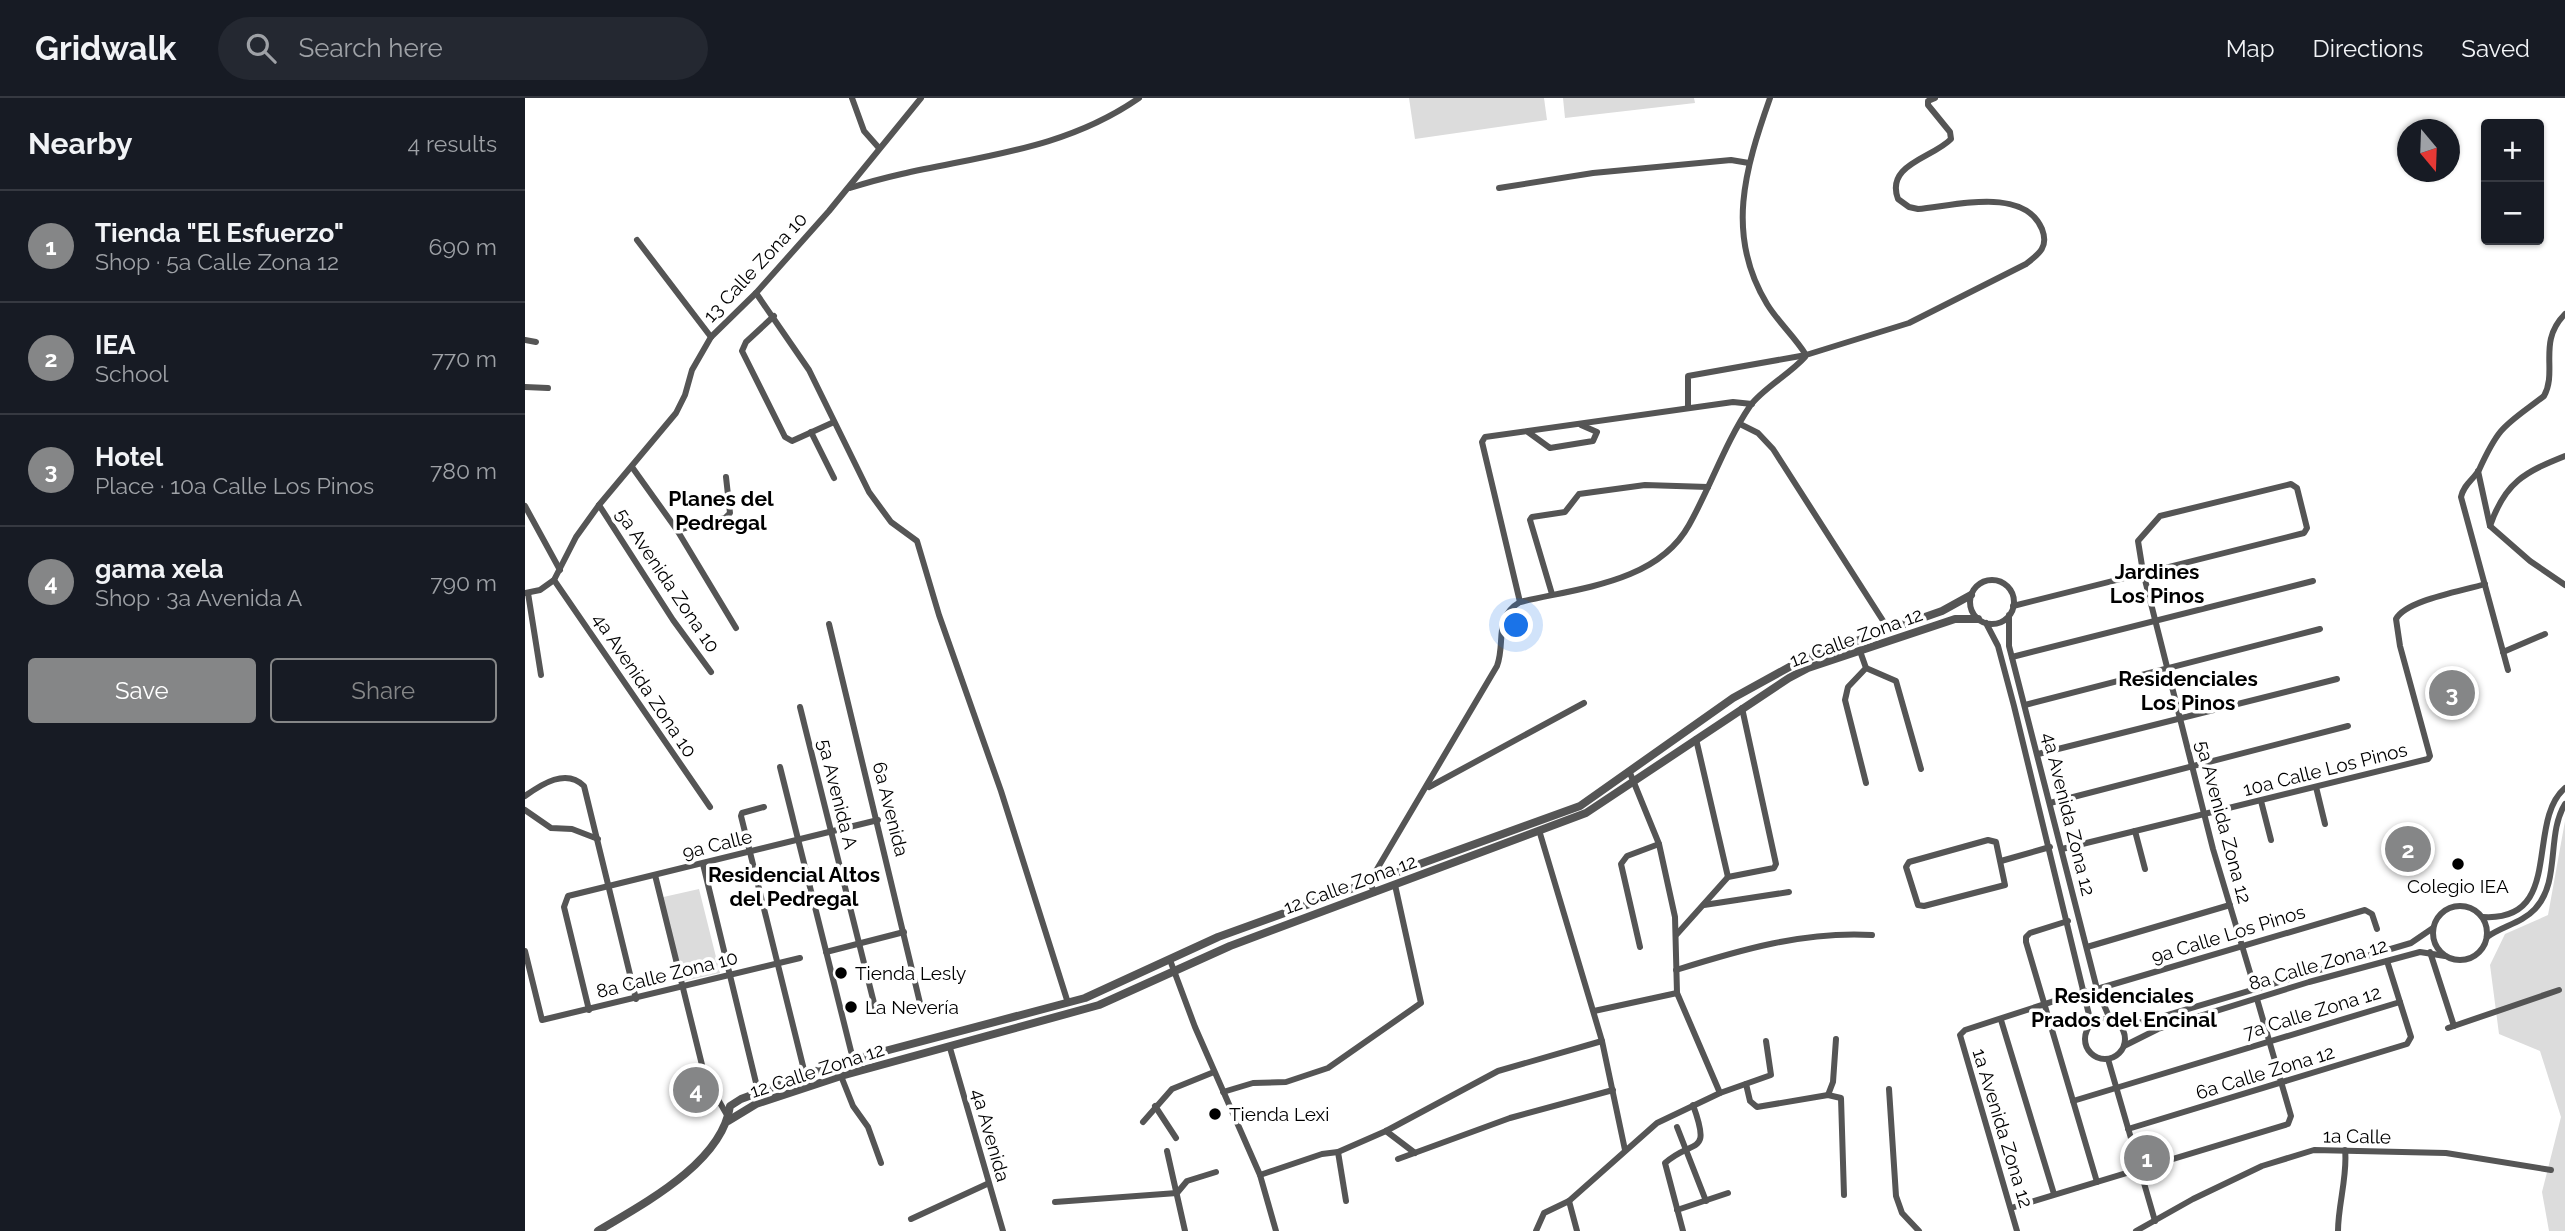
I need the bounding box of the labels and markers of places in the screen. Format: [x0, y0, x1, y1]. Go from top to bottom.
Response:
pin: 3 [2429, 667, 2475, 719]
pin: 2 [2385, 823, 2431, 875]
marker: Colegio IEA [2450, 856, 2466, 872]
place label: Colegio IEA [2407, 875, 2509, 897]
place label: Tienda Lesly [855, 962, 966, 984]
marker: Tienda Lesly [833, 965, 849, 981]
place label: La Nevería [865, 996, 959, 1018]
marker: La Nevería [843, 999, 859, 1015]
pin: 4 [673, 1064, 719, 1116]
place label: Tienda Lexi [1229, 1103, 1329, 1125]
marker: Tienda Lexi [1207, 1106, 1223, 1122]
pin: 1 [2124, 1132, 2170, 1184]

